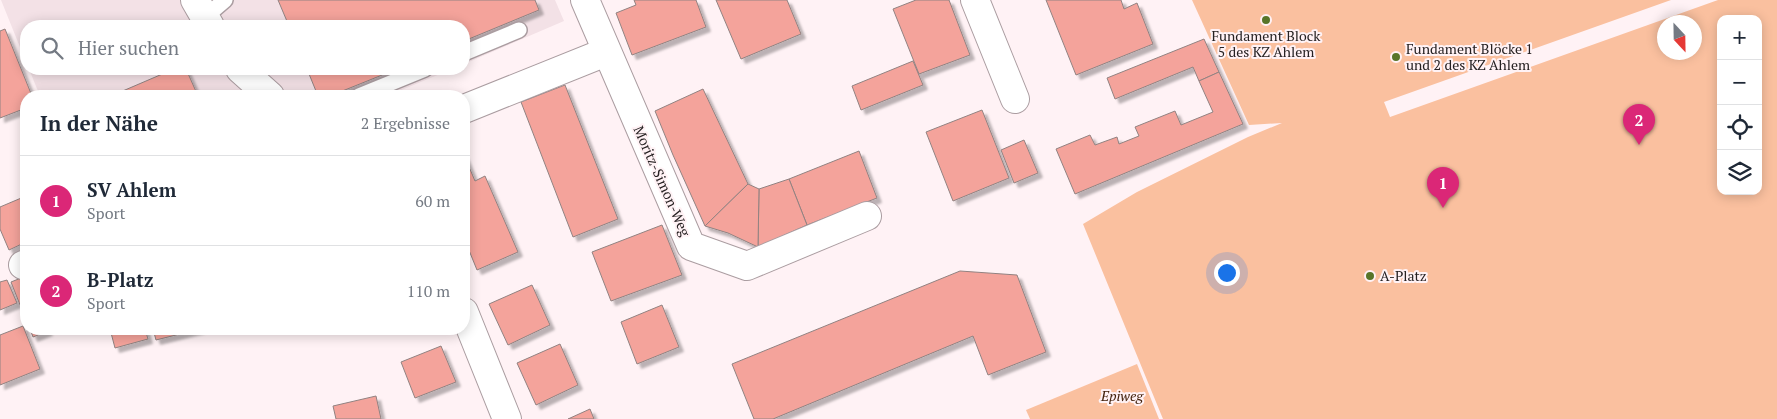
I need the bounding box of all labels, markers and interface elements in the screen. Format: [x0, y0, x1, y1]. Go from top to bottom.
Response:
marker: Fundament Block 5 des KZ Ahlem [1260, 14, 1272, 26]
north arrow [1657, 15, 1702, 60]
map controls [1717, 15, 1762, 195]
button: + [1717, 15, 1762, 60]
search box [20, 20, 470, 75]
place label: Fundament Block 5 des KZ Ahlem [1211, 26, 1321, 61]
icon: search [38, 34, 66, 62]
text: Hier suchen [78, 35, 179, 60]
place label: Fundament Blöcke 1 und 2 des KZ Ahlem [1406, 39, 1533, 74]
marker: Fundament Blöcke 1 und 2 des KZ Ahlem [1390, 51, 1402, 63]
button: − [1717, 60, 1762, 105]
pin: 2 [1623, 104, 1655, 145]
button: locate [1717, 105, 1762, 150]
text: In der Nähe [40, 109, 158, 137]
text: 2 Ergebnisse [361, 112, 450, 134]
street label: Moritz-Simon-Weg [630, 123, 696, 240]
button: layers [1717, 150, 1762, 195]
pin: 1 [1427, 167, 1459, 208]
text: SV Ahlem [87, 177, 176, 202]
text: 1 [51, 190, 61, 212]
text: 60 m [415, 190, 450, 212]
text: Sport [87, 202, 126, 224]
your location [1214, 260, 1240, 286]
place label: A-Platz [1380, 266, 1427, 285]
text: B-Platz [87, 267, 154, 292]
marker: A-Platz [1364, 270, 1376, 282]
text: 2 [51, 280, 61, 302]
text: 110 m [407, 280, 450, 302]
text: Sport [87, 292, 126, 314]
park label: Epiweg [1100, 386, 1144, 405]

